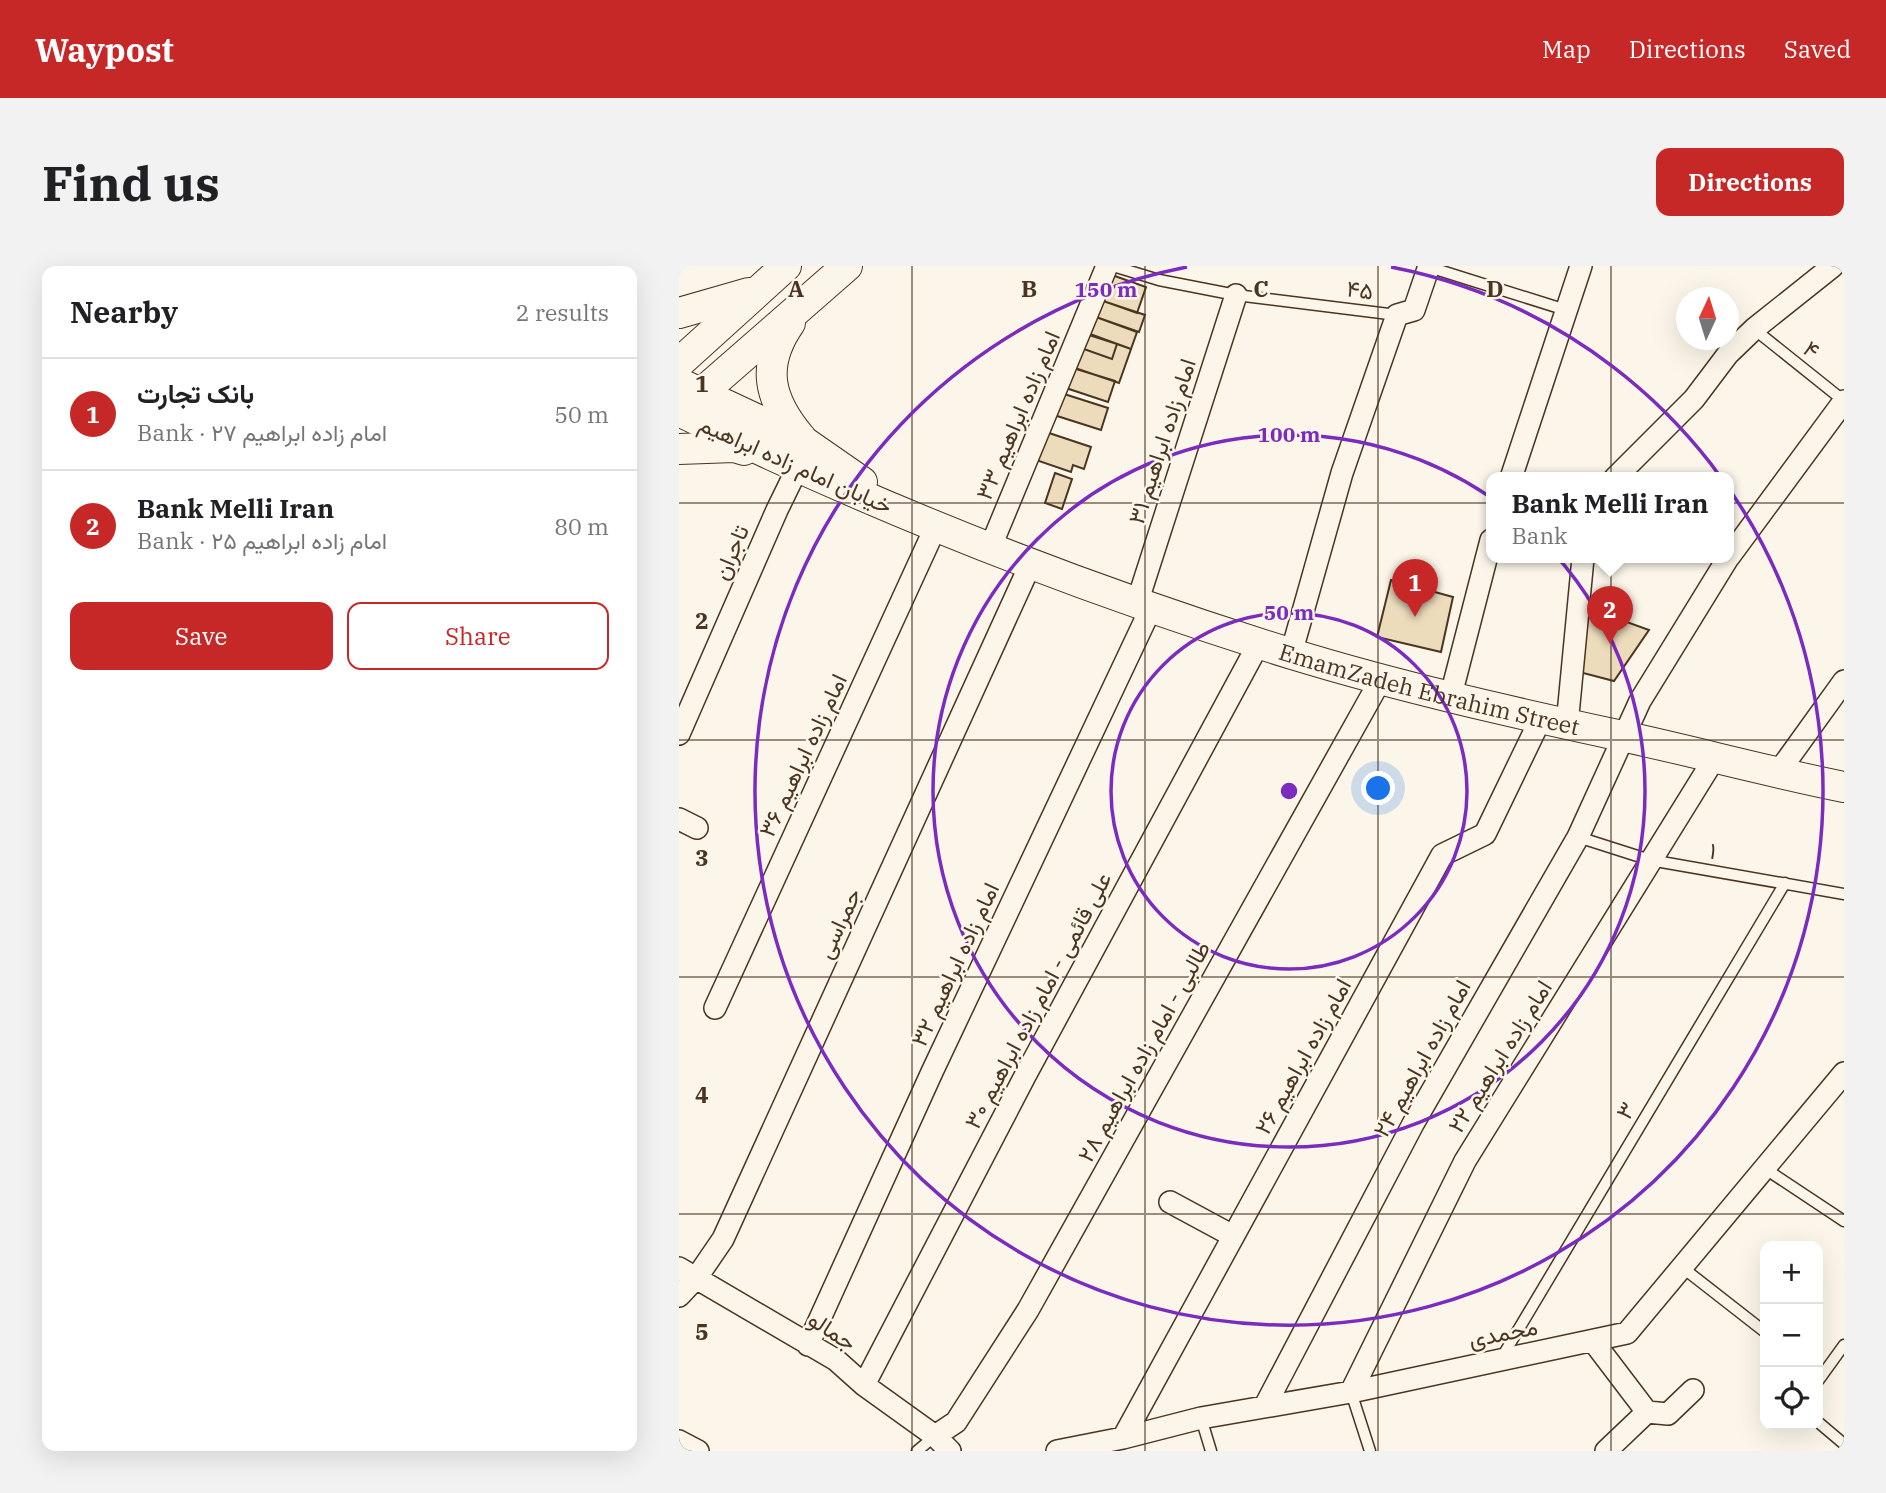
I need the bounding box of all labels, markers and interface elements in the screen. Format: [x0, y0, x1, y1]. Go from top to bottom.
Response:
text: Waypost [35, 28, 174, 71]
text: Map [1542, 33, 1591, 65]
text: Directions [1629, 33, 1746, 65]
text: Saved [1784, 33, 1851, 65]
button: Directions [1656, 148, 1844, 216]
text: Find us [42, 151, 220, 214]
street label: ۴۵ [1345, 272, 1375, 306]
text: A [788, 273, 804, 303]
text: B [1021, 273, 1037, 303]
text: C [1253, 273, 1269, 303]
text: D [1486, 273, 1504, 303]
text: 150 m [1074, 275, 1138, 303]
north arrow [1676, 287, 1739, 350]
text: Nearby [70, 292, 178, 331]
text: 2 results [516, 297, 609, 327]
street label: امام زاده ابراهیم ۳۳ [968, 326, 1067, 504]
street label: ۴ [1797, 333, 1827, 365]
street label: امام زاده ابراهیم ۳۱ [1120, 355, 1203, 528]
text: 1 [695, 368, 709, 398]
text: بانک تجارت [137, 376, 254, 410]
text: 1 [86, 399, 100, 429]
text: 50 m [554, 399, 609, 429]
street label: خیابان امام زاده ابراهیم [694, 408, 897, 521]
text: Bank · امام زاده ابراهیم ۲۷ [137, 417, 387, 447]
text: 100 m [1257, 420, 1321, 448]
popup [1486, 472, 1734, 563]
text: Bank Melli Iran [1511, 486, 1709, 520]
text: Bank Melli Iran [137, 491, 334, 525]
text: 2 [86, 511, 100, 541]
text: 80 m [554, 511, 609, 541]
street label: تاجران [705, 520, 756, 585]
text: Bank [1511, 520, 1568, 550]
text: Bank · امام زاده ابراهیم ۲۵ [137, 525, 387, 555]
pin: 1 [1392, 559, 1438, 617]
pin: 2 [1587, 586, 1633, 644]
text: 50 m [1264, 598, 1314, 626]
button: Save [70, 602, 333, 670]
button: Share [347, 602, 609, 670]
text: 2 [695, 605, 709, 635]
street label: EmamZadeh Ebrahim Street [1275, 636, 1583, 741]
street label: امام زاده ابراهیم ۳۶ [751, 669, 854, 842]
your location [1361, 771, 1395, 805]
centre of rings [1277, 779, 1301, 803]
street label: ۱ [1707, 835, 1719, 865]
text: 3 [695, 842, 709, 872]
street label: علی قائمی - امام زاده ابراهیم ۳۰ [957, 866, 1118, 1134]
street label: امام زاده ابراهیم ۳۲ [903, 877, 1006, 1051]
street label: جمراسی [809, 883, 868, 963]
street label: طالبی - امام زاده ابراهیم ۲۸ [1070, 935, 1217, 1167]
street label: امام زاده ابراهیم ۲۶ [1247, 973, 1358, 1140]
street label: امام زاده ابراهیم ۲۴ [1365, 974, 1478, 1143]
street label: امام زاده ابراهیم ۲۲ [1440, 974, 1559, 1138]
text: 4 [695, 1079, 709, 1109]
street label: ۳ [1608, 1096, 1642, 1124]
map controls [1760, 1241, 1823, 1430]
button: + [1760, 1241, 1823, 1304]
street label: جمالو [803, 1303, 863, 1357]
button: − [1760, 1304, 1823, 1367]
street label: محمدی [1466, 1311, 1540, 1353]
text: 5 [695, 1316, 709, 1346]
button: locate [1760, 1367, 1823, 1430]

